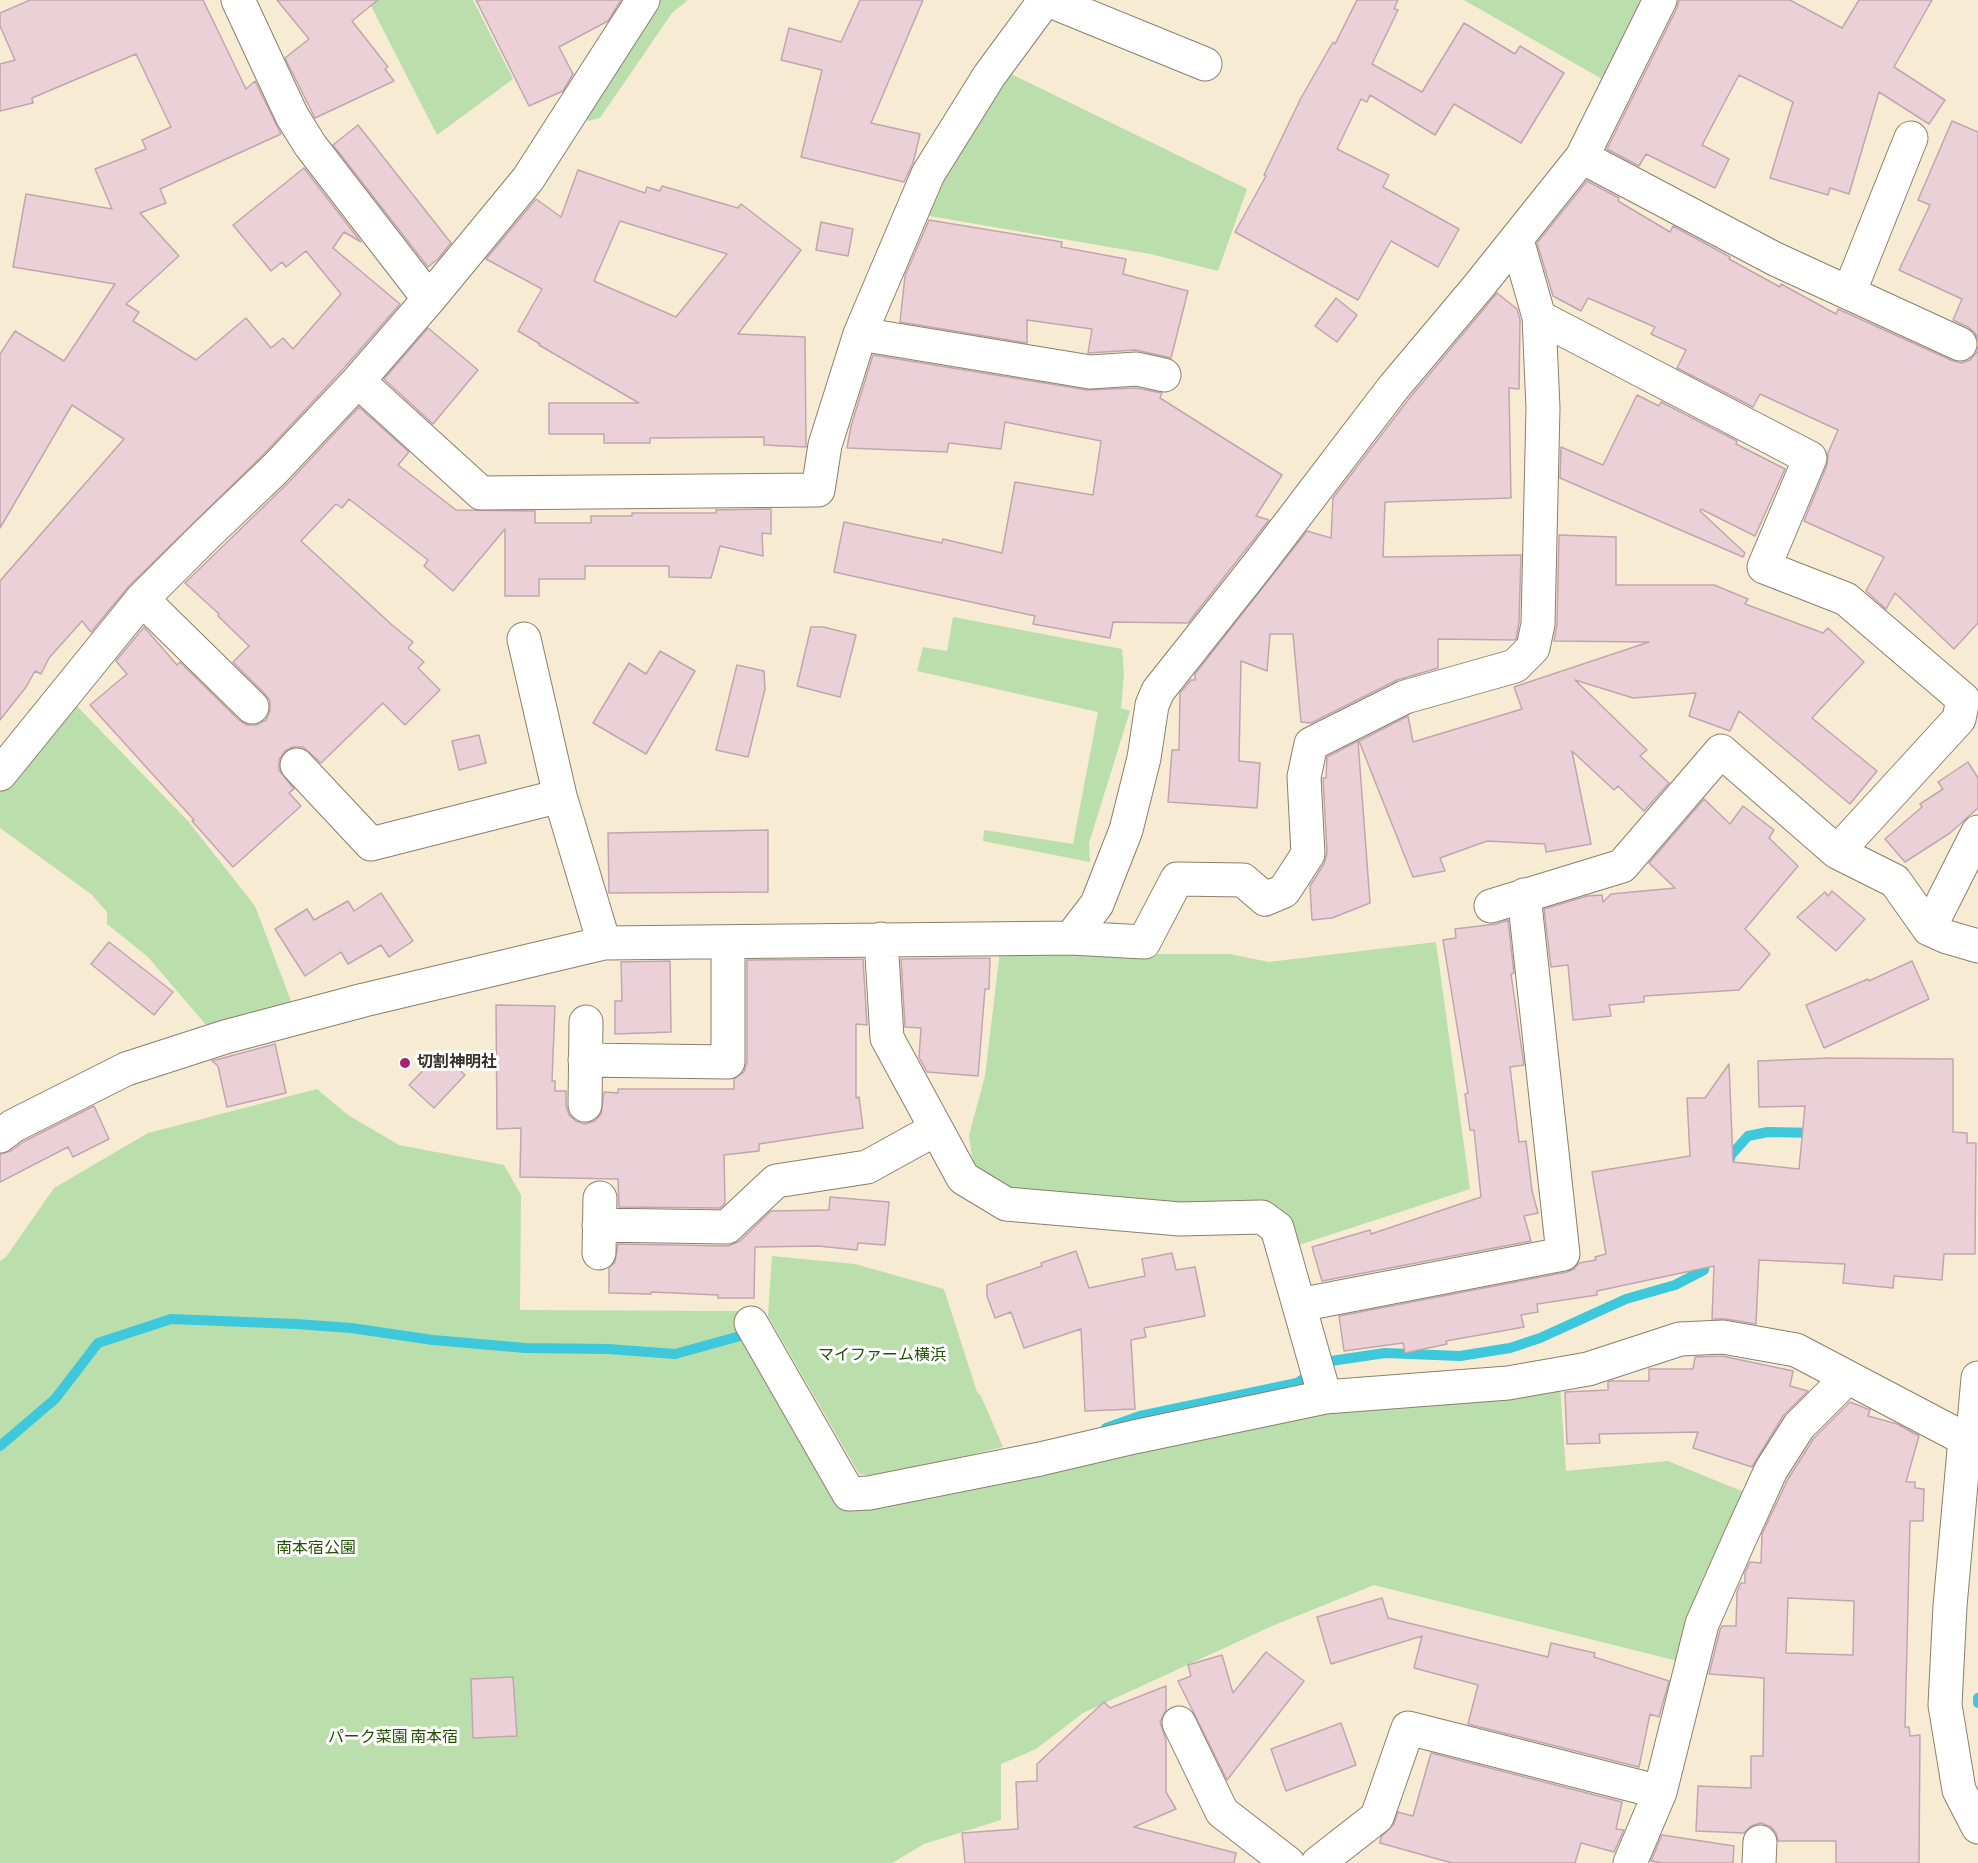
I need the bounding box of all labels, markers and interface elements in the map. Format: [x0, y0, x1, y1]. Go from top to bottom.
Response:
place label: 切割神明社 [417, 1053, 497, 1073]
marker: 切割神明社 [398, 1056, 412, 1070]
park label: マイファーム横浜 [818, 1346, 946, 1366]
park label: 南本宿公園 [276, 1539, 356, 1559]
park label: パーク菜園 南本宿 [328, 1728, 458, 1748]

